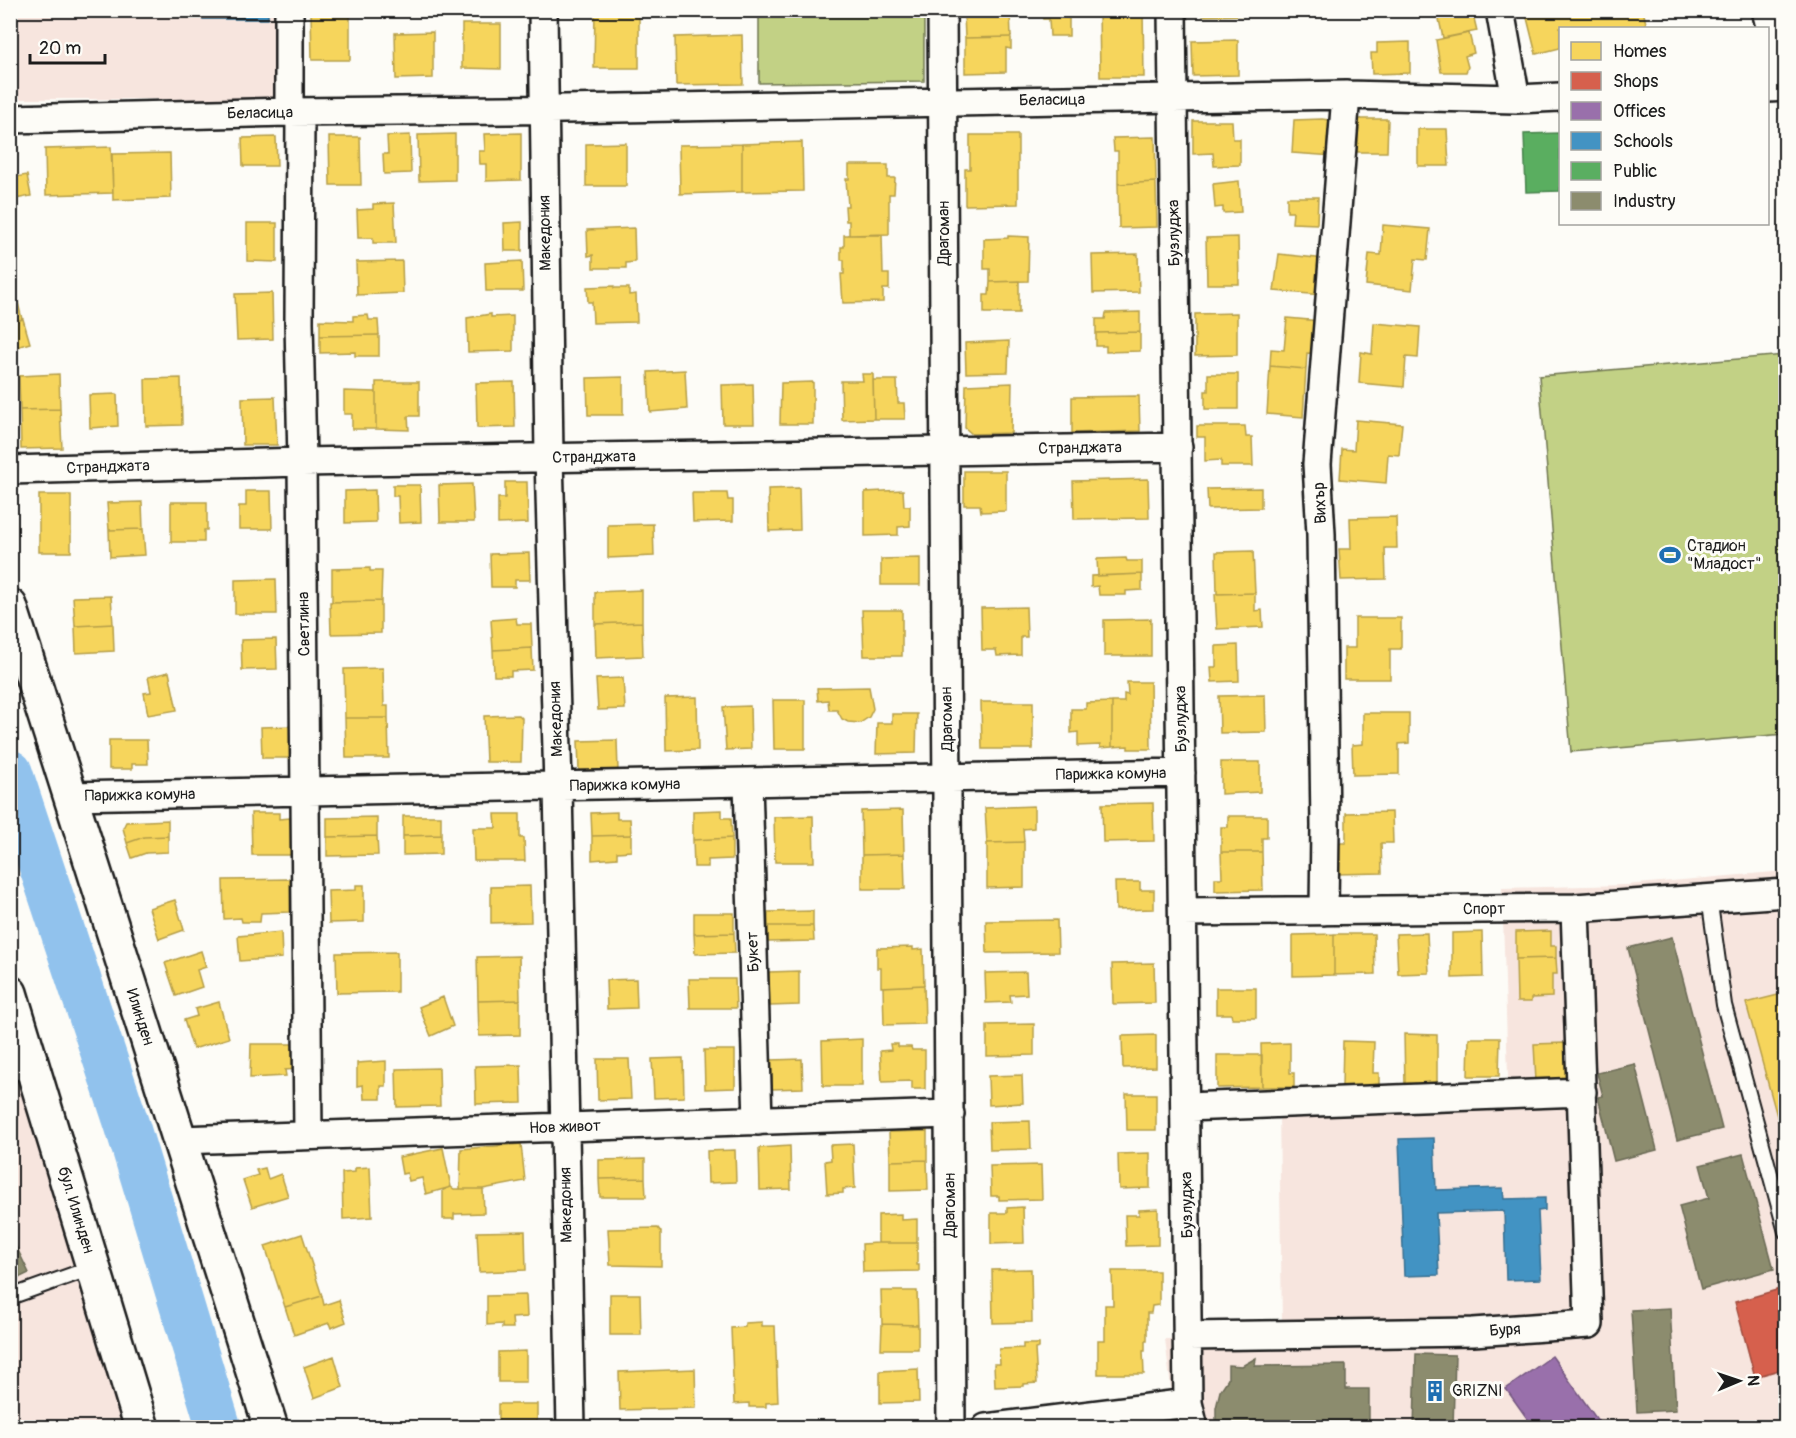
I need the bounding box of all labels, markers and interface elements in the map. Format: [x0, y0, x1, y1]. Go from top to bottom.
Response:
scale bar [30, 27, 105, 65]
legend [1559, 27, 1769, 225]
text: 20 m [39, 37, 81, 60]
text: Homes [1613, 40, 1666, 63]
text: Shops [1613, 70, 1658, 93]
street label: Беласица [1019, 89, 1085, 111]
text: Offices [1613, 100, 1665, 123]
street label: Беласица [227, 102, 293, 124]
text: Schools [1613, 130, 1673, 153]
text: Public [1613, 160, 1657, 183]
text: Industry [1613, 190, 1676, 213]
street label: Македония [534, 195, 556, 271]
street label: Бузлуджа [1163, 199, 1185, 267]
street label: Драгоман [934, 201, 954, 266]
street label: Странджата [1038, 437, 1122, 459]
street label: Странджата [552, 446, 636, 468]
street label: Странджата [66, 456, 150, 478]
street label: Вихър [1309, 482, 1331, 524]
place label: Стадион "Младост" [1687, 536, 1761, 574]
sports icon: Стадион "Младост" [1658, 543, 1682, 567]
street label: Светлина [293, 592, 315, 656]
street label: Македония [545, 681, 567, 757]
street label: Бузлуджа [1170, 685, 1192, 753]
street label: Драгоман [936, 687, 958, 752]
street label: Парижка комуна [1055, 763, 1167, 785]
street label: Парижка комуна [569, 774, 681, 796]
street label: Парижка комуна [84, 784, 196, 806]
street label: Спорт [1463, 899, 1505, 919]
street label: Букет [742, 931, 764, 973]
street label: Илинден [121, 986, 159, 1048]
street label: Нов живот [529, 1116, 601, 1138]
street label: бул. Илинден [53, 1164, 99, 1256]
street label: Македония [555, 1167, 577, 1243]
street label: Бузлуджа [1176, 1171, 1198, 1239]
street label: Драгоман [940, 1173, 960, 1238]
street label: Буря [1489, 1319, 1521, 1341]
north arrow [1709, 1351, 1769, 1411]
text: N [1743, 1375, 1763, 1386]
building icon: GRIZNI [1423, 1379, 1447, 1403]
place label: GRIZNI [1452, 1381, 1503, 1401]

